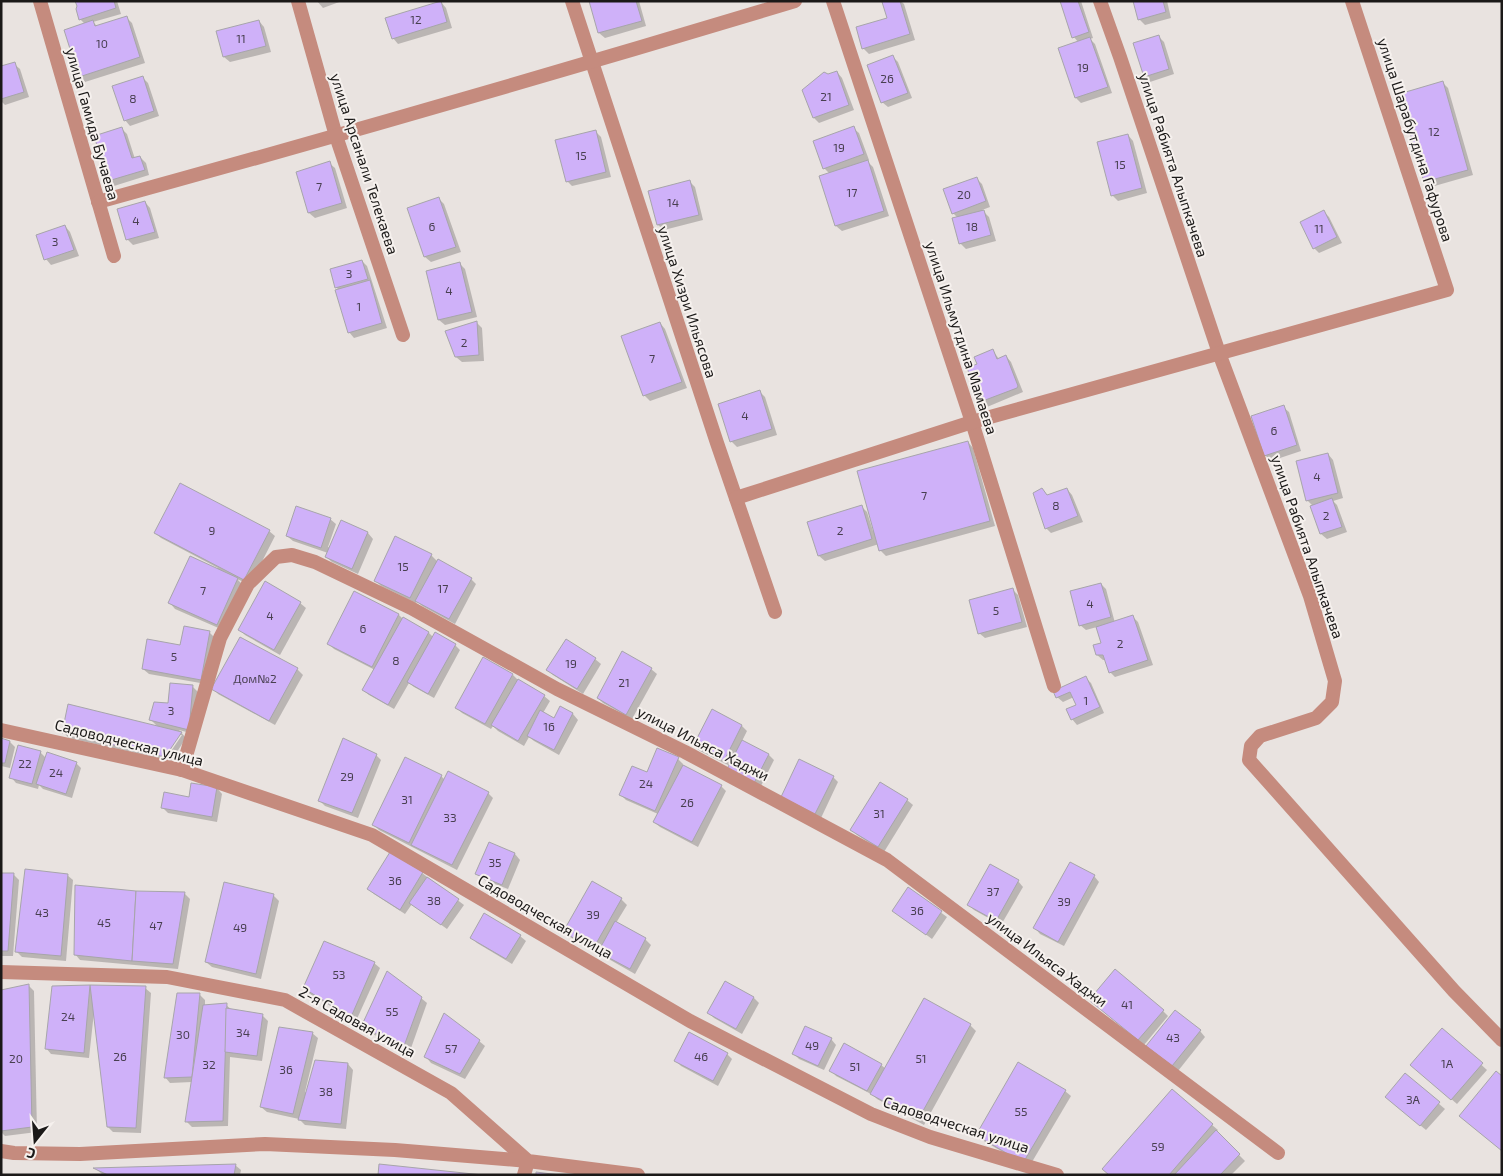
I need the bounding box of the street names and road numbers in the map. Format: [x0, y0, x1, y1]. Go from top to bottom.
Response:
street label: улица Шарабутдина Гафурова [1374, 36, 1457, 244]
street label: улица Гамида Бучаева [62, 45, 123, 202]
street label: улица Рабията Алыпкачева [1135, 70, 1212, 260]
street label: улица Арсанали Телекаева [326, 71, 403, 257]
street label: улица Хизри Ильясова [654, 223, 721, 380]
street label: улица Ильмутдина Мамаева [921, 239, 1002, 437]
street label: улица Рабията Алыпкачева [1267, 452, 1348, 641]
street label: улица Ильяса Хаджи [634, 702, 773, 785]
street label: Садоводческая улица [53, 715, 205, 770]
street label: Садоводческая улица [474, 870, 616, 963]
street label: улица Ильяса Хаджи [983, 908, 1111, 1011]
street label: 2-я Садовая улица [295, 982, 419, 1062]
street label: Садоводческая улица [881, 1092, 1032, 1157]

